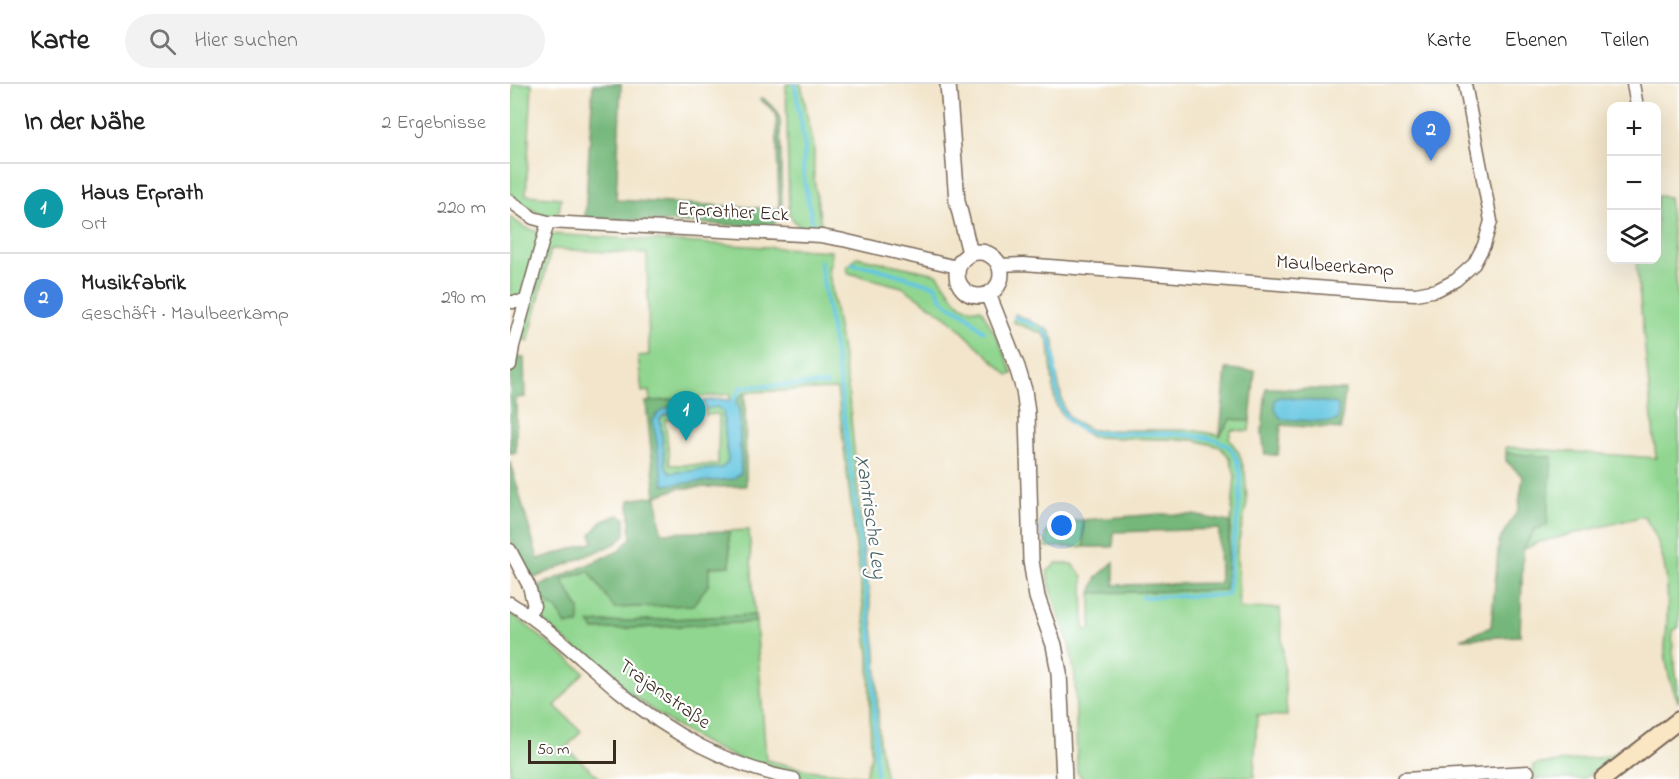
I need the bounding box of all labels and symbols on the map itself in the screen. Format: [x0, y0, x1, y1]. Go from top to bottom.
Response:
pin: 2 [1412, 112, 1450, 161]
street label: Erprather Eck [676, 196, 790, 230]
street label: Maulbeerkamp [1275, 248, 1395, 286]
pin: 1 [666, 392, 705, 441]
water label: Xantrische Ley [846, 453, 894, 581]
your location [1047, 511, 1076, 540]
street label: Trajanstraße [612, 653, 716, 737]
scale bar [528, 737, 616, 764]

